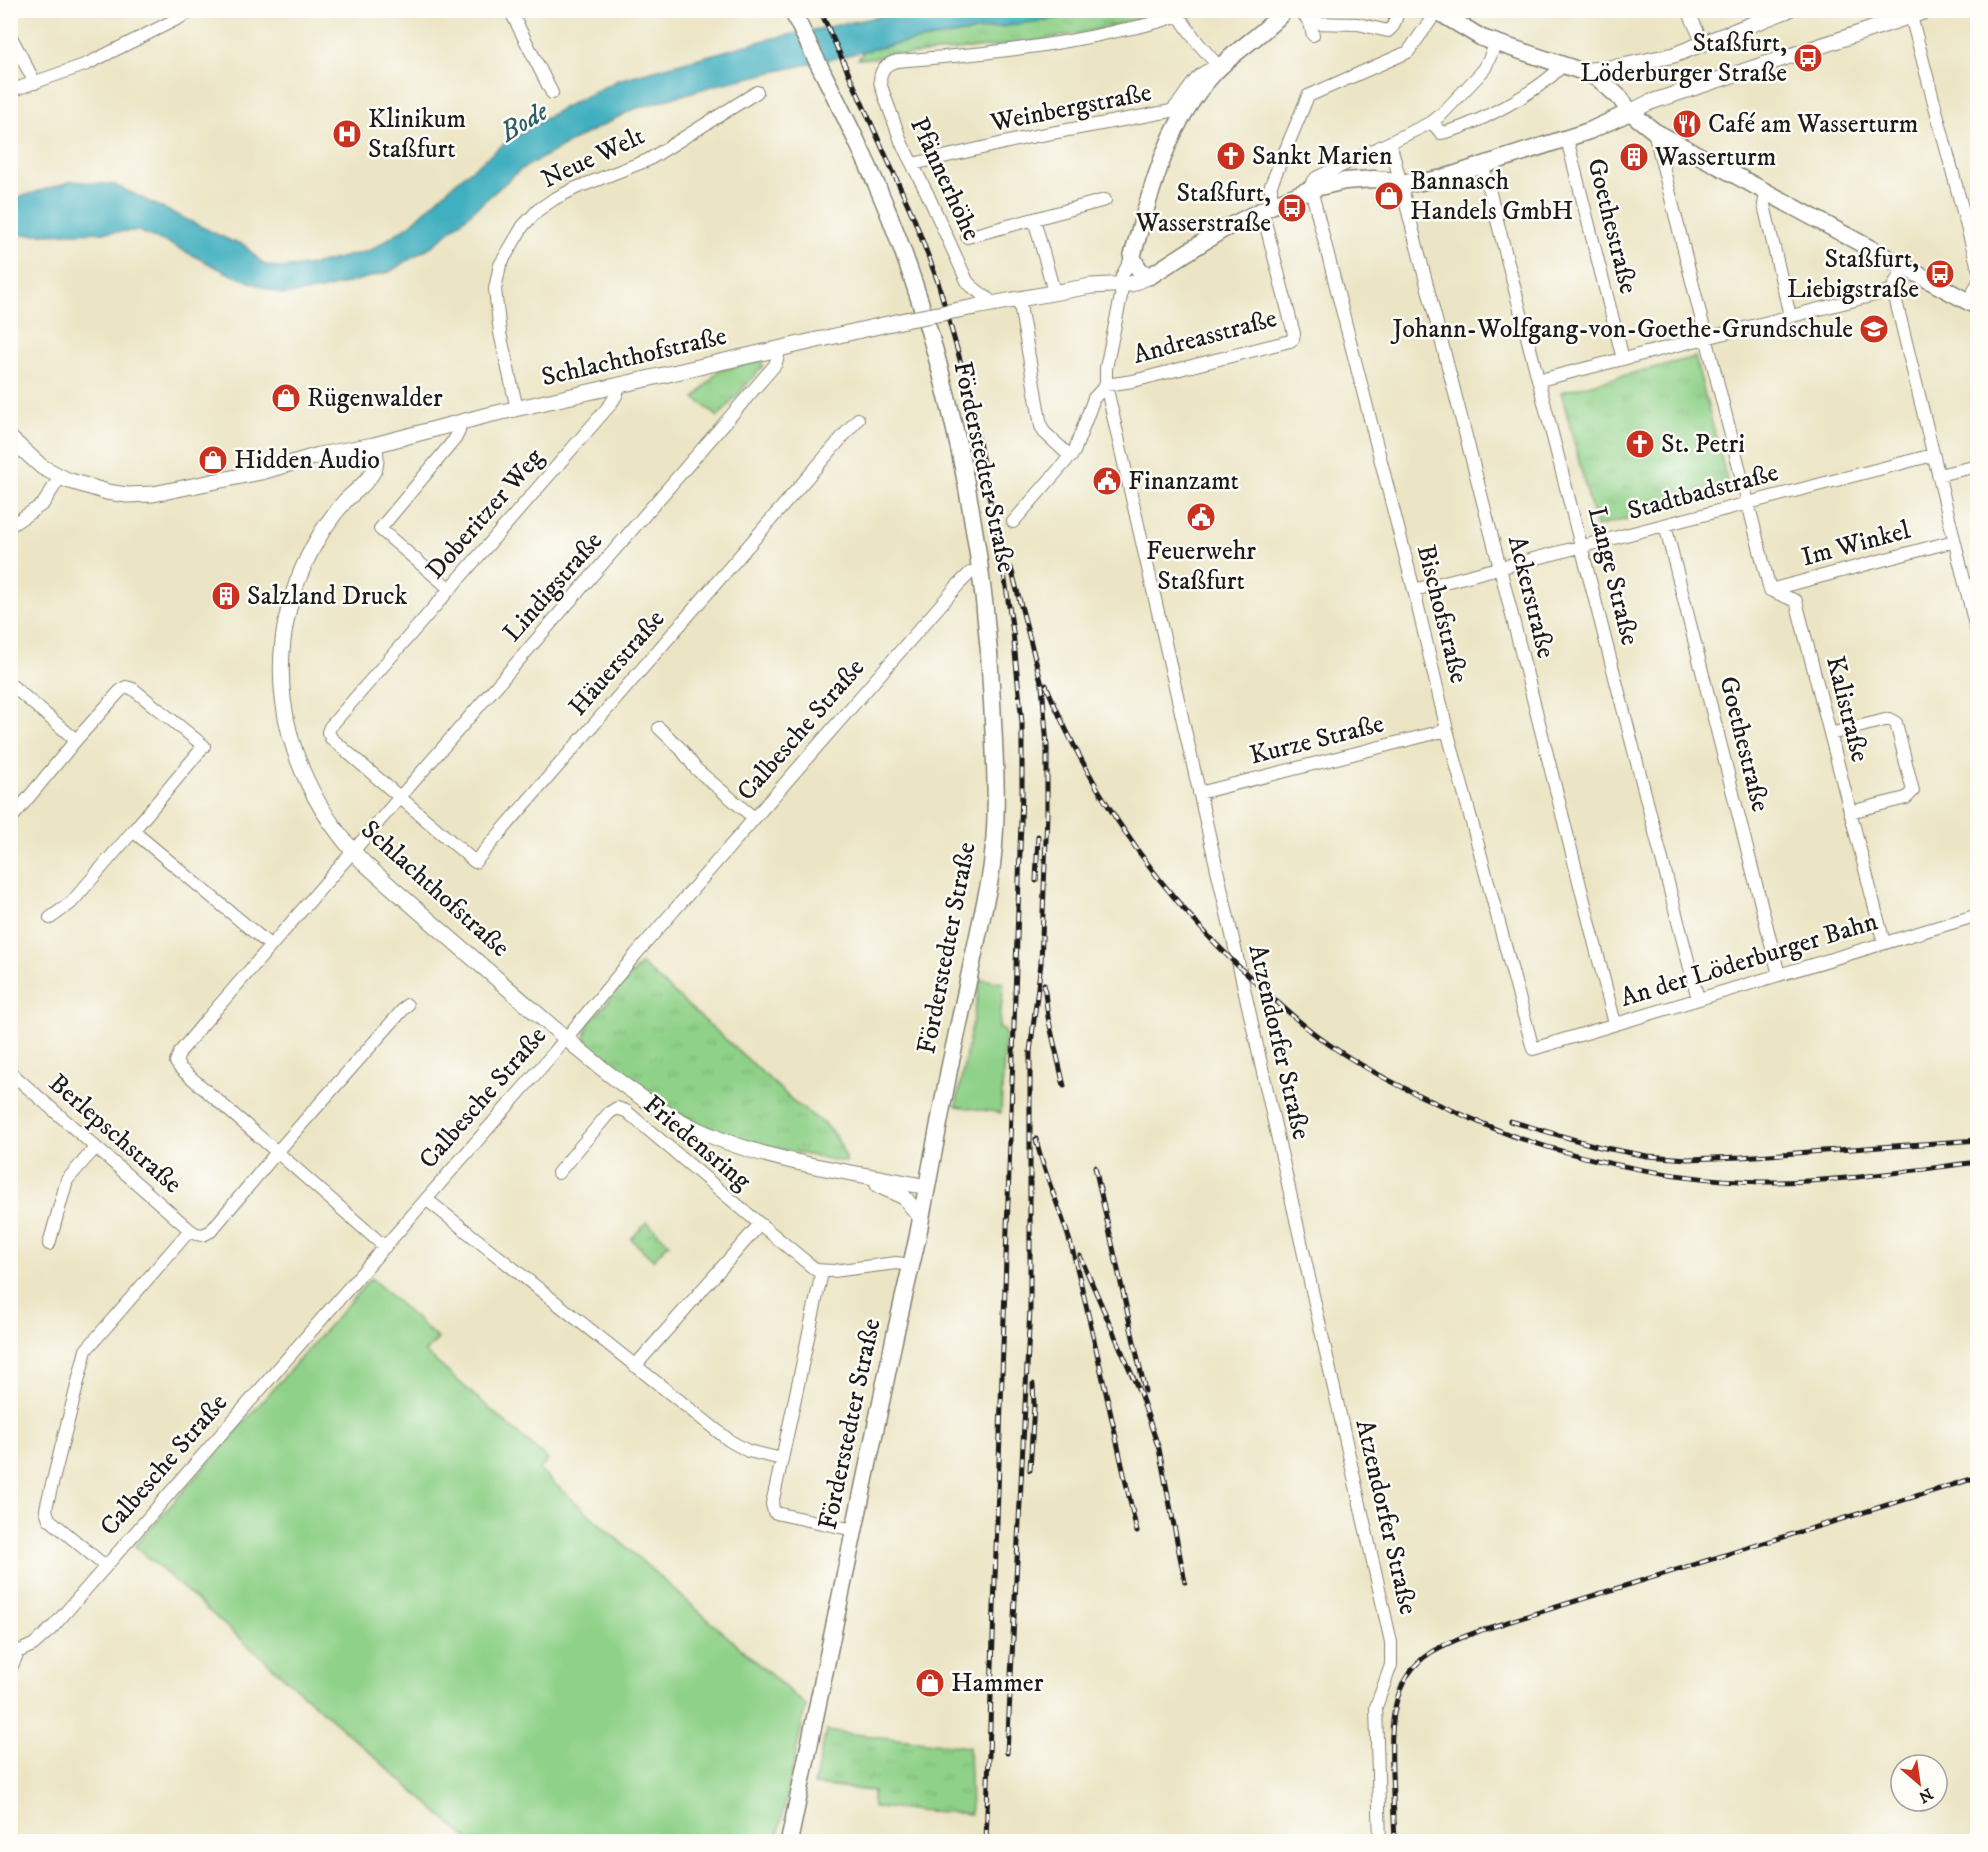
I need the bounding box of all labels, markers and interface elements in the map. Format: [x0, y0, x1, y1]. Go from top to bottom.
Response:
place label: Staßfurt, Löderburger Straße [1580, 27, 1787, 90]
bus stop icon: Staßfurt, Löderburger Straße [1792, 42, 1824, 74]
street label: Weinbergstraße [987, 76, 1154, 140]
water label: Bode [493, 94, 555, 150]
place label: Klinikum Staßfurt [368, 103, 466, 166]
restaurant icon: Café am Wasserturm [1671, 108, 1703, 140]
place label: Café am Wasserturm [1708, 108, 1918, 141]
street label: Pfännerhöhe [902, 112, 988, 246]
hospital icon: Klinikum Staßfurt [331, 118, 363, 150]
street label: Neue Welt [536, 120, 650, 196]
church icon: Sankt Marien [1215, 140, 1247, 172]
place label: Sankt Marien [1252, 140, 1393, 173]
building icon: Wasserturm [1618, 141, 1650, 173]
place label: Wasserturm [1654, 141, 1776, 174]
street label: Goethestraße [1579, 155, 1645, 297]
place label: Bannasch Handels GmbH [1410, 165, 1574, 228]
place label: Staßfurt, Wasserstraße [1135, 177, 1271, 240]
shop icon: Bannasch Handels GmbH [1373, 180, 1405, 212]
bus stop icon: Staßfurt, Wasserstraße [1276, 192, 1308, 224]
place label: Staßfurt, Liebigstraße [1787, 243, 1919, 306]
bus stop icon: Staßfurt, Liebigstraße [1924, 258, 1956, 290]
street label: Andreasstraße [1130, 302, 1280, 372]
place label: Johann-Wolfgang-von-Goethe-Grundschule [1390, 313, 1853, 346]
school or university icon: Johann-Wolfgang-von-Goethe-Grundschule [1858, 313, 1890, 345]
street label: Schlachthofstraße [538, 320, 730, 394]
street label: Förderstedter Straße [946, 358, 1022, 576]
shop icon: Rügenwalder [270, 382, 302, 414]
place label: Rügenwalder [307, 382, 443, 415]
church icon: St. Petri [1624, 428, 1656, 460]
place label: St. Petri [1661, 428, 1745, 461]
street label: Doberitzer Weg [419, 441, 551, 586]
shop icon: Hidden Audio [197, 444, 229, 476]
place label: Hidden Audio [234, 444, 380, 477]
street label: Stadtbadstraße [1624, 456, 1782, 528]
public building icon: Finanzamt [1091, 465, 1123, 497]
place label: Finanzamt [1128, 465, 1239, 498]
public building icon: Feuerwehr Staßfurt [1185, 501, 1217, 533]
street label: Lange Straße [1580, 503, 1646, 649]
street label: Im Winkel [1798, 514, 1914, 574]
street label: Lindigstraße [496, 525, 610, 649]
street label: Ackerstraße [1500, 532, 1562, 662]
place label: Feuerwehr Staßfurt [1146, 535, 1256, 598]
street label: Bischofstraße [1409, 541, 1475, 687]
building icon: Salzland Druck [210, 580, 242, 612]
place label: Salzland Druck [247, 580, 407, 613]
street label: Häuerstraße [562, 603, 672, 723]
street label: Calbesche Straße [730, 652, 872, 808]
street label: Kalistraße [1818, 653, 1876, 765]
street label: Goethestraße [1711, 673, 1777, 815]
street label: Kurze Straße [1247, 707, 1387, 773]
street label: Schlachthofstraße [354, 814, 516, 964]
street label: Förderstedter Straße [910, 839, 984, 1057]
street label: An der Löderburger Bahn [1616, 905, 1882, 1015]
street label: Atzendorfer Straße [1241, 941, 1317, 1143]
street label: Calbesche Straße [412, 1020, 554, 1176]
street label: Berlepschstraße [42, 1067, 188, 1201]
street label: Friedensring [636, 1088, 758, 1198]
street label: Förderstedter Straße [812, 1315, 888, 1533]
street label: Calbesche Straße [93, 1387, 235, 1543]
street label: Atzendorfer Straße [1348, 1416, 1424, 1618]
shop icon: Hammer [914, 1667, 946, 1699]
place label: Hammer [951, 1667, 1044, 1700]
north arrow [1889, 1753, 1949, 1813]
text: N [1915, 1783, 1936, 1807]

